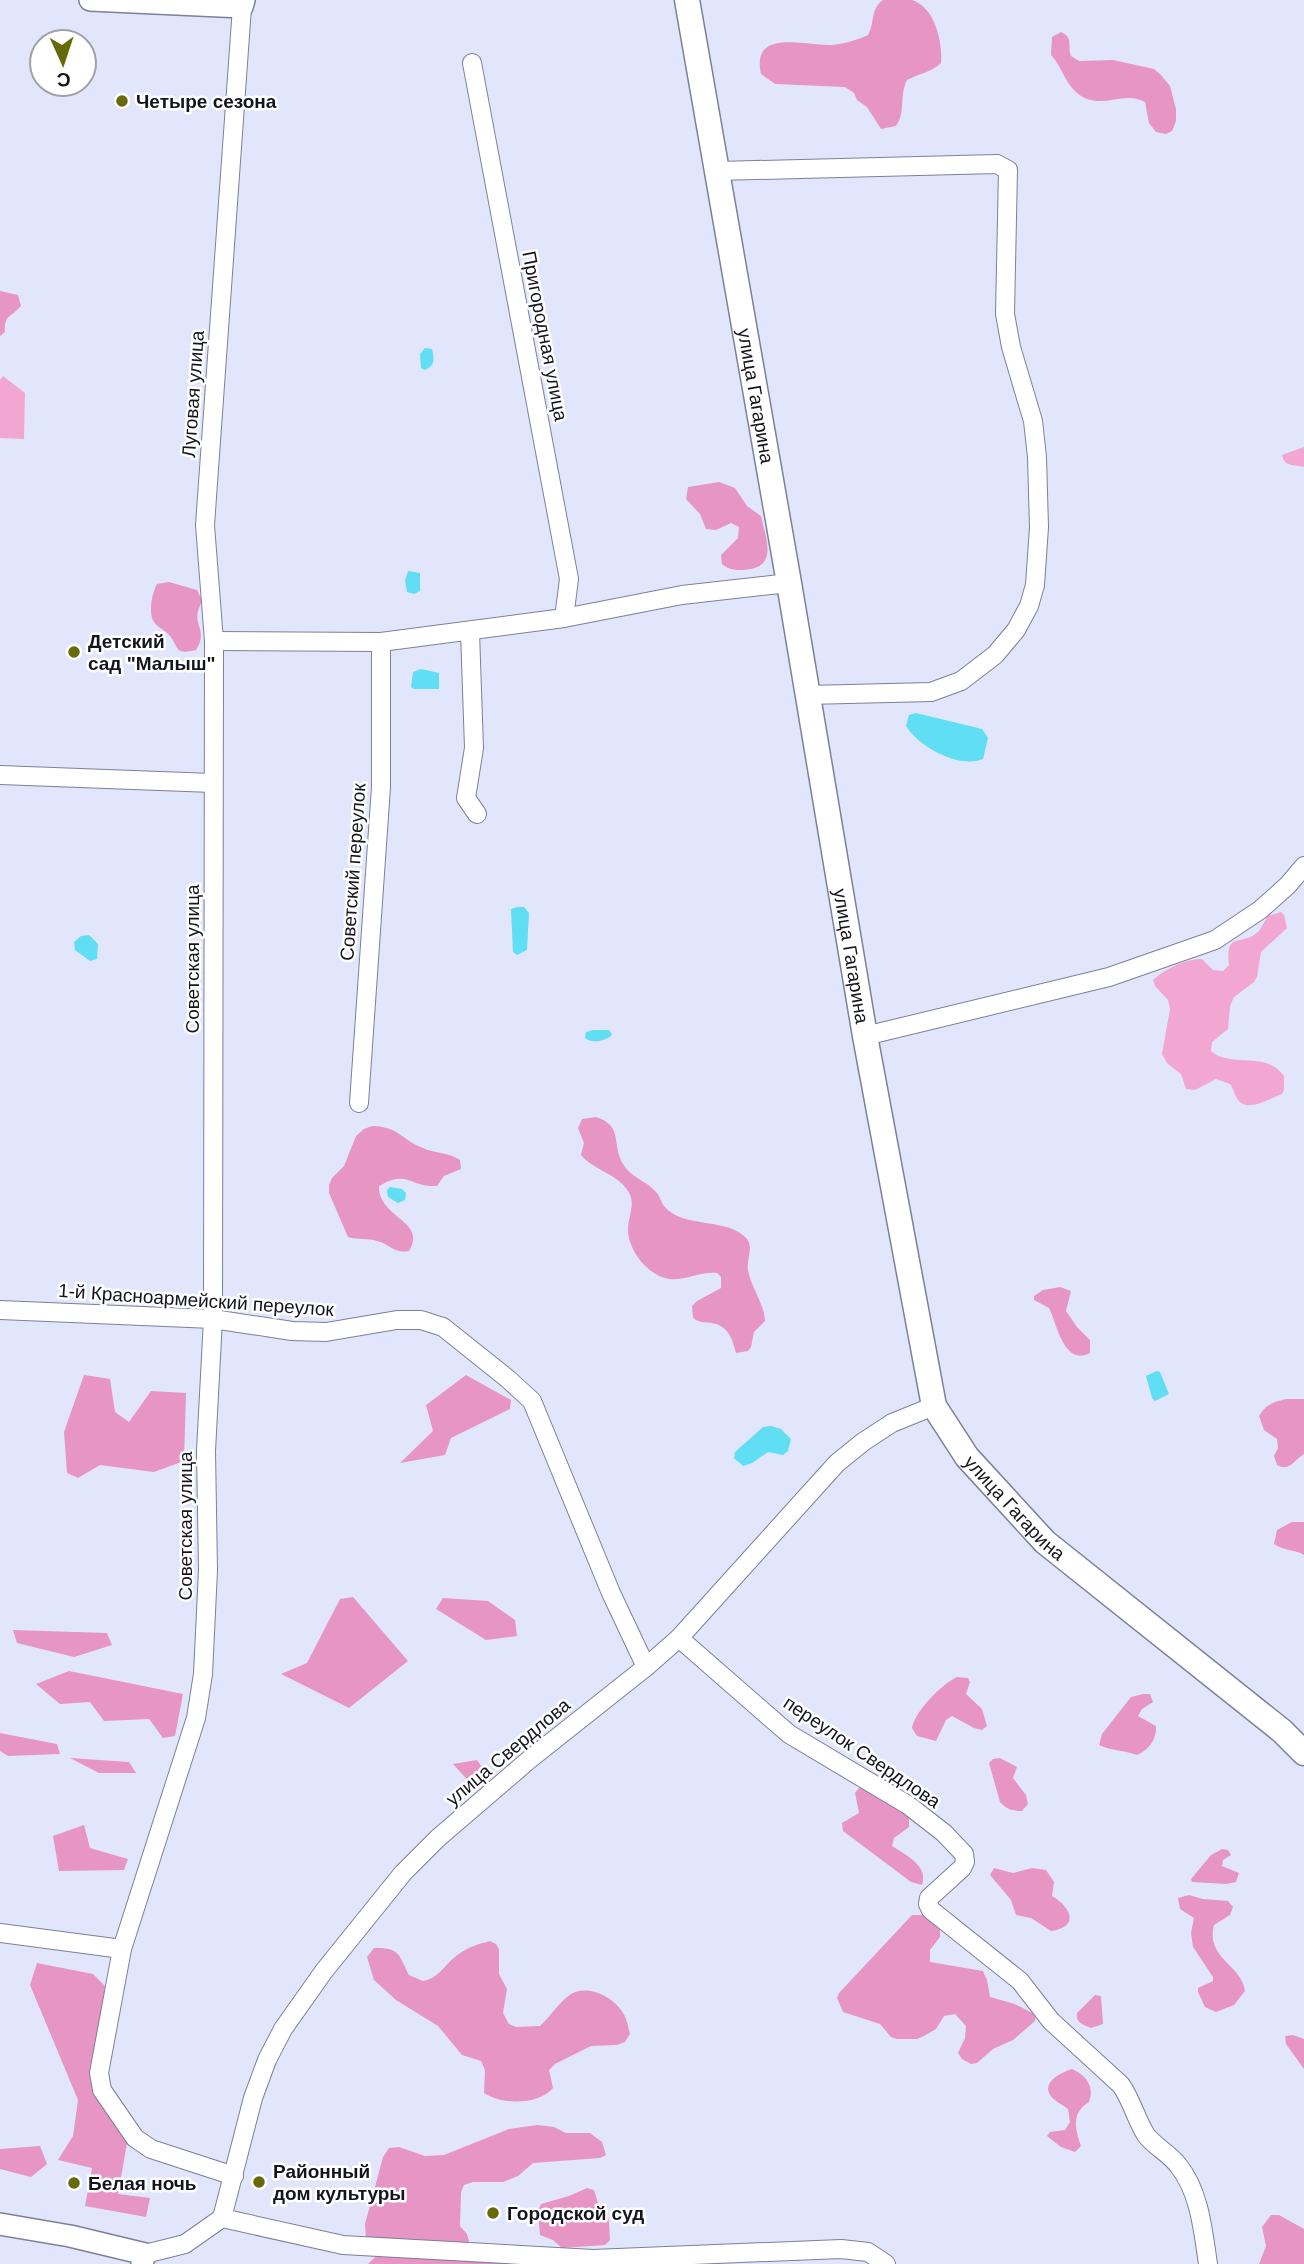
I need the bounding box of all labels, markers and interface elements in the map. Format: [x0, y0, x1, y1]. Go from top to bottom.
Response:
north arrow [28, 28, 98, 98]
text: С [56, 69, 71, 90]
place label: Четыре сезона [136, 91, 277, 112]
marker: Четыре сезона [114, 93, 130, 109]
street label: Пригородная улица [518, 249, 572, 423]
street label: улица Гагарина [734, 327, 778, 466]
street label: Луговая улица [178, 329, 208, 458]
place label: Детский сад "Малыш" [88, 631, 215, 674]
marker: Детский сад "Малыш" [66, 644, 82, 660]
street label: Советский переулок [336, 782, 370, 961]
street label: Советская улица [182, 884, 203, 1034]
street label: улица Гагарина [830, 887, 873, 1026]
street label: 1-й Красноармейский переулок [57, 1280, 335, 1320]
street label: Советская улица [175, 1451, 196, 1601]
street label: улица Гагарина [960, 1451, 1070, 1565]
street label: переулок Свердлова [780, 1692, 945, 1812]
street label: улица Свердлова [442, 1694, 575, 1810]
place label: Районный дом культуры [273, 2161, 406, 2204]
place label: Белая ночь [88, 2173, 197, 2194]
marker: Районный дом культуры [251, 2174, 267, 2190]
marker: Белая ночь [66, 2175, 82, 2191]
place label: Городской суд [507, 2203, 644, 2224]
marker: Городской суд [485, 2205, 501, 2221]

